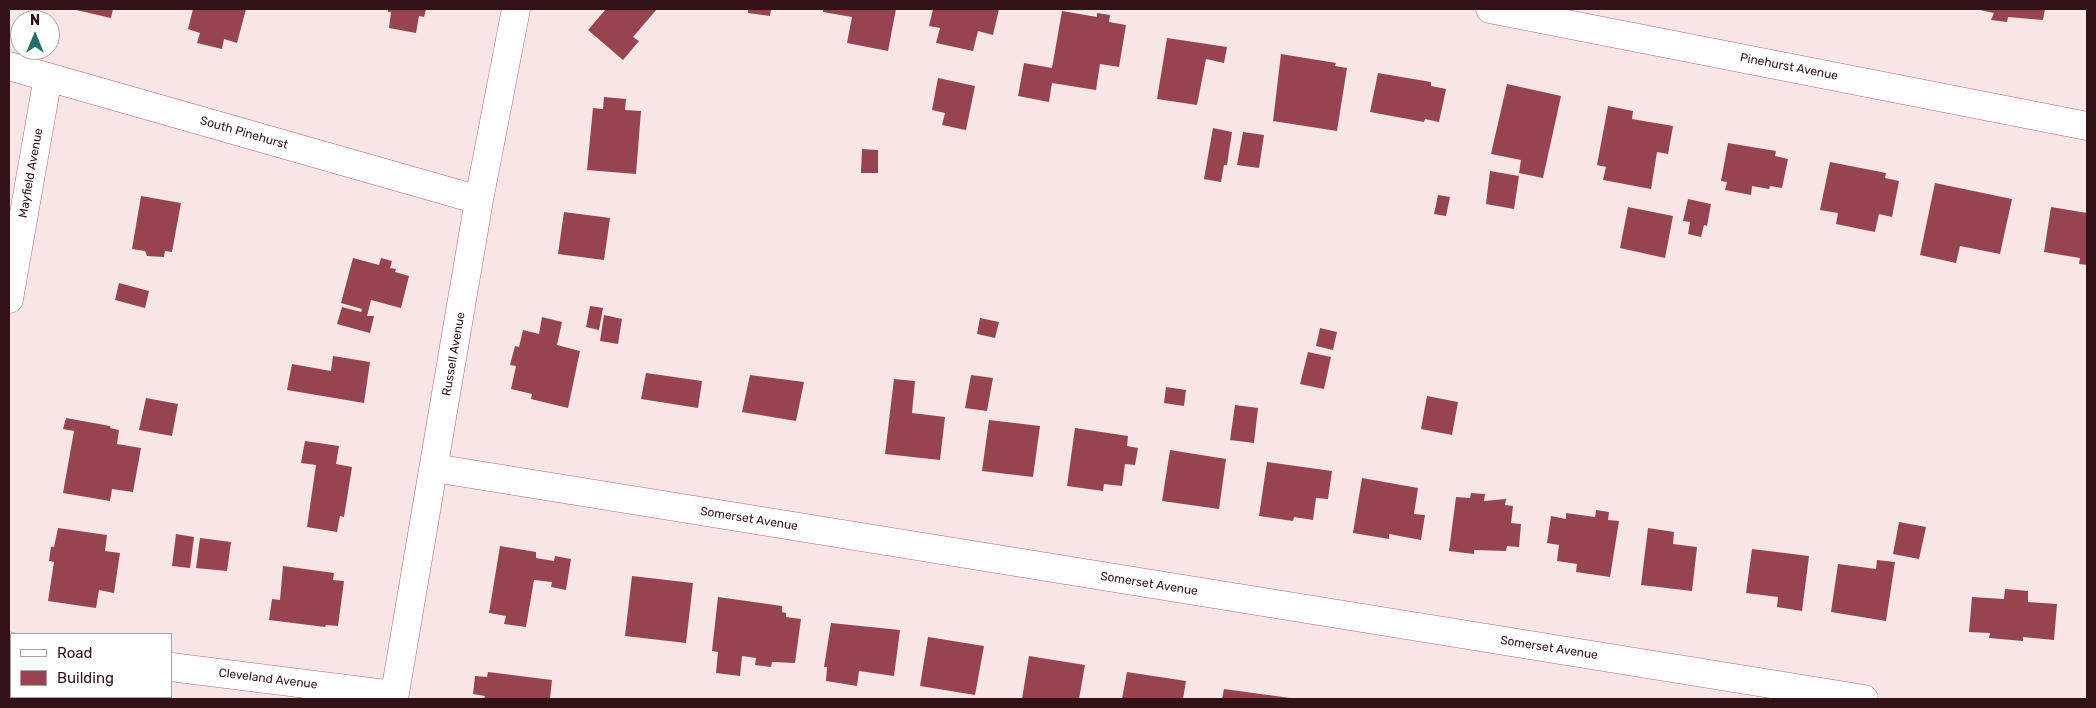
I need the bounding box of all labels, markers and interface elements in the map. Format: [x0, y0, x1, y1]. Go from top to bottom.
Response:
north arrow [10, 10, 60, 60]
text: N [30, 12, 40, 29]
street label: Pinehurst Avenue [1739, 50, 1839, 84]
street label: South Pinehurst [198, 114, 290, 152]
street label: Mayfield Avenue [16, 127, 46, 219]
street label: Russell Avenue [440, 311, 468, 397]
street label: Somerset Avenue [699, 504, 799, 534]
street label: Somerset Avenue [1099, 569, 1199, 599]
legend [10, 633, 172, 698]
street label: Somerset Avenue [1499, 633, 1599, 663]
text: Road [57, 644, 93, 662]
street label: Cleveland Avenue [218, 666, 318, 692]
text: Building [57, 669, 114, 687]

